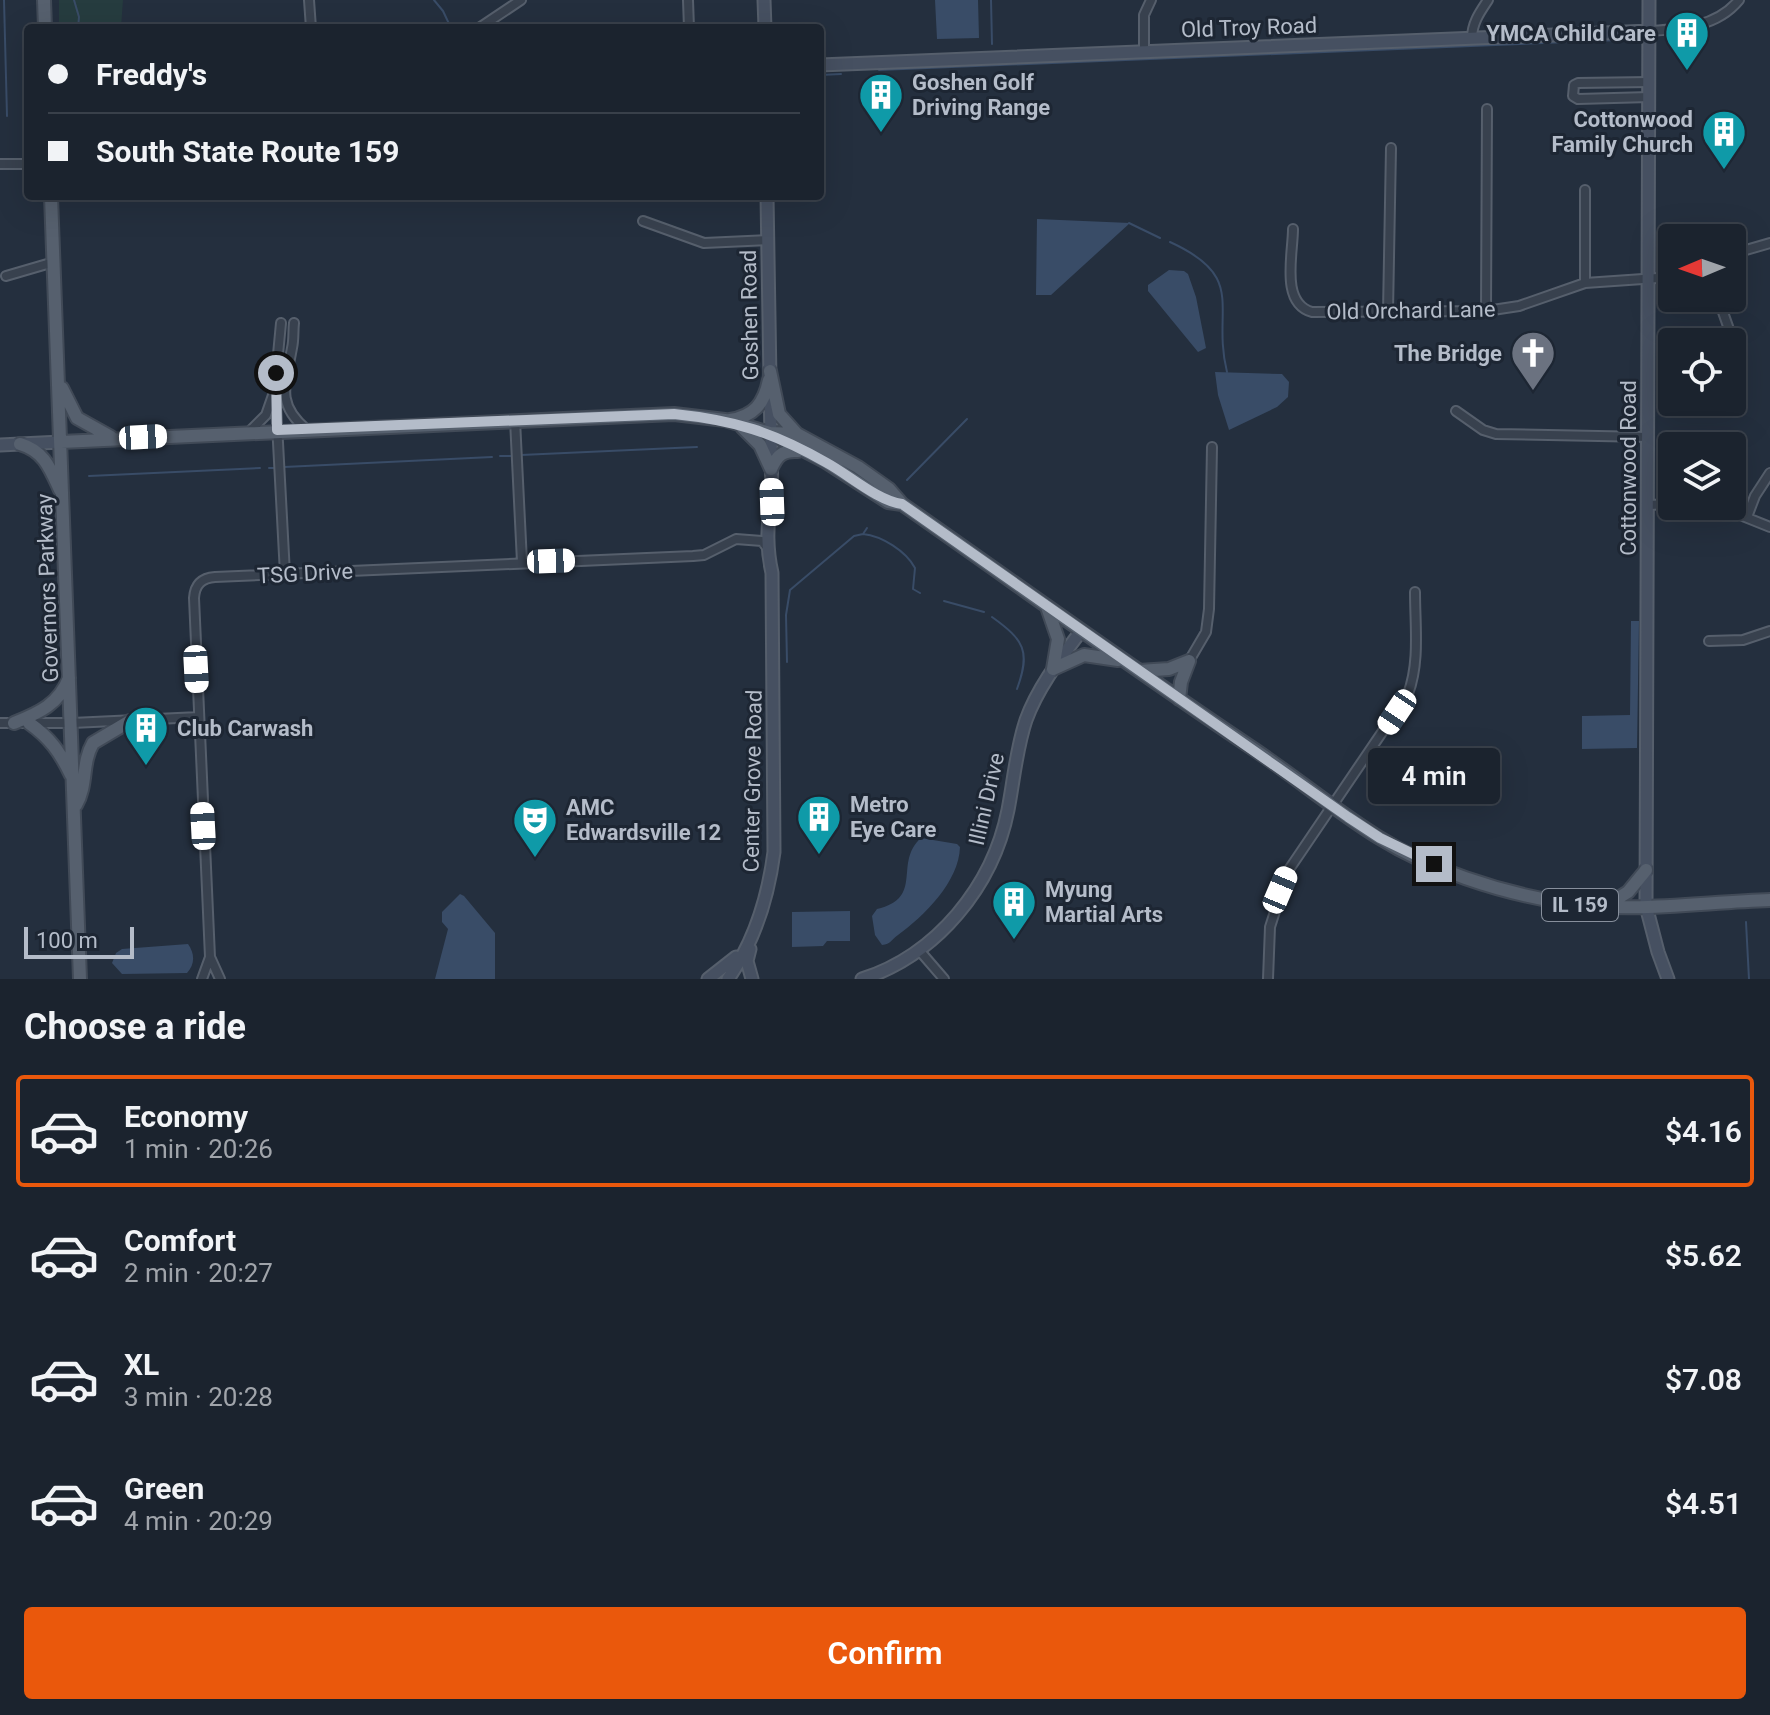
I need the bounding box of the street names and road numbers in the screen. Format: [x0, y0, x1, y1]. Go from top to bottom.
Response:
street label: Old Troy Road [1181, 13, 1318, 42]
street label: Goshen Road [736, 249, 763, 381]
street label: Old Orchard Lane [1326, 297, 1496, 324]
street label: Cottonwood Road [1616, 380, 1641, 556]
street label: Governors Parkway [32, 492, 63, 683]
street label: TSG Drive [256, 559, 354, 588]
street label: Center Grove Road [738, 689, 767, 873]
street label: Illini Drive [964, 750, 1009, 848]
road number: IL 159 [1542, 889, 1618, 921]

